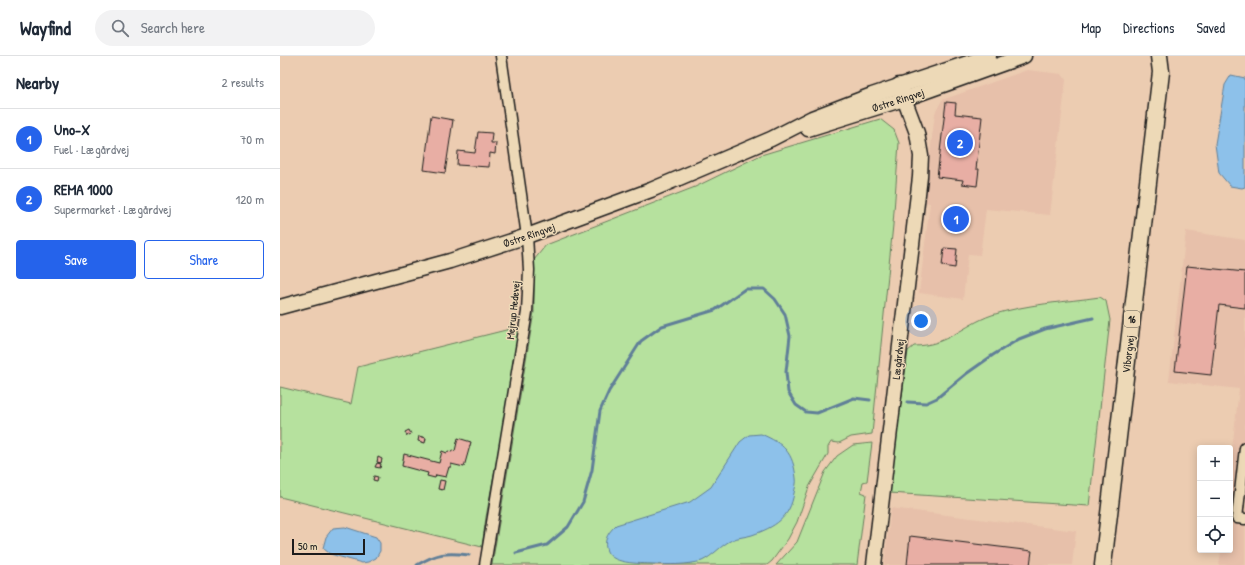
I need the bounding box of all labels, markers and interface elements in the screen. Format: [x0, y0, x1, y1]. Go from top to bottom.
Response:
search box [95, 10, 375, 46]
text: Wayfind [20, 15, 71, 41]
icon: search [109, 17, 131, 39]
text: Search here [141, 17, 205, 38]
text: Map [1081, 18, 1101, 37]
text: Directions [1123, 18, 1174, 37]
text: Saved [1196, 18, 1225, 37]
text: Nearby [16, 71, 59, 94]
text: 2 results [222, 73, 264, 91]
street label: Østre Ringvej [870, 85, 926, 115]
text: Uno-X [54, 119, 90, 140]
pin: 2 [947, 128, 973, 158]
text: 1 [27, 130, 31, 148]
text: 70 m [240, 130, 264, 148]
text: Fuel · Lægårdvej [54, 140, 129, 158]
text: REMA 1000 [54, 179, 113, 200]
text: 2 [26, 190, 32, 208]
text: 120 m [236, 190, 264, 208]
text: Supermarket · Lægårdvej [54, 200, 172, 218]
pin: 1 [943, 204, 969, 234]
street label: Østre Ringvej [501, 220, 557, 250]
button: Save [16, 240, 136, 279]
button: Share [144, 240, 264, 279]
street label: Mejrup Hedevej [503, 280, 523, 340]
your location [911, 311, 931, 331]
road number: 16 [1124, 311, 1140, 327]
street label: Viborgvej [1119, 334, 1137, 374]
street label: Lægårdvej [889, 338, 907, 380]
map controls [1197, 445, 1233, 553]
button: + [1197, 445, 1233, 481]
button: − [1197, 481, 1233, 517]
button: locate [1197, 517, 1233, 553]
scale bar [292, 537, 365, 556]
text: 50 m [298, 539, 318, 553]

